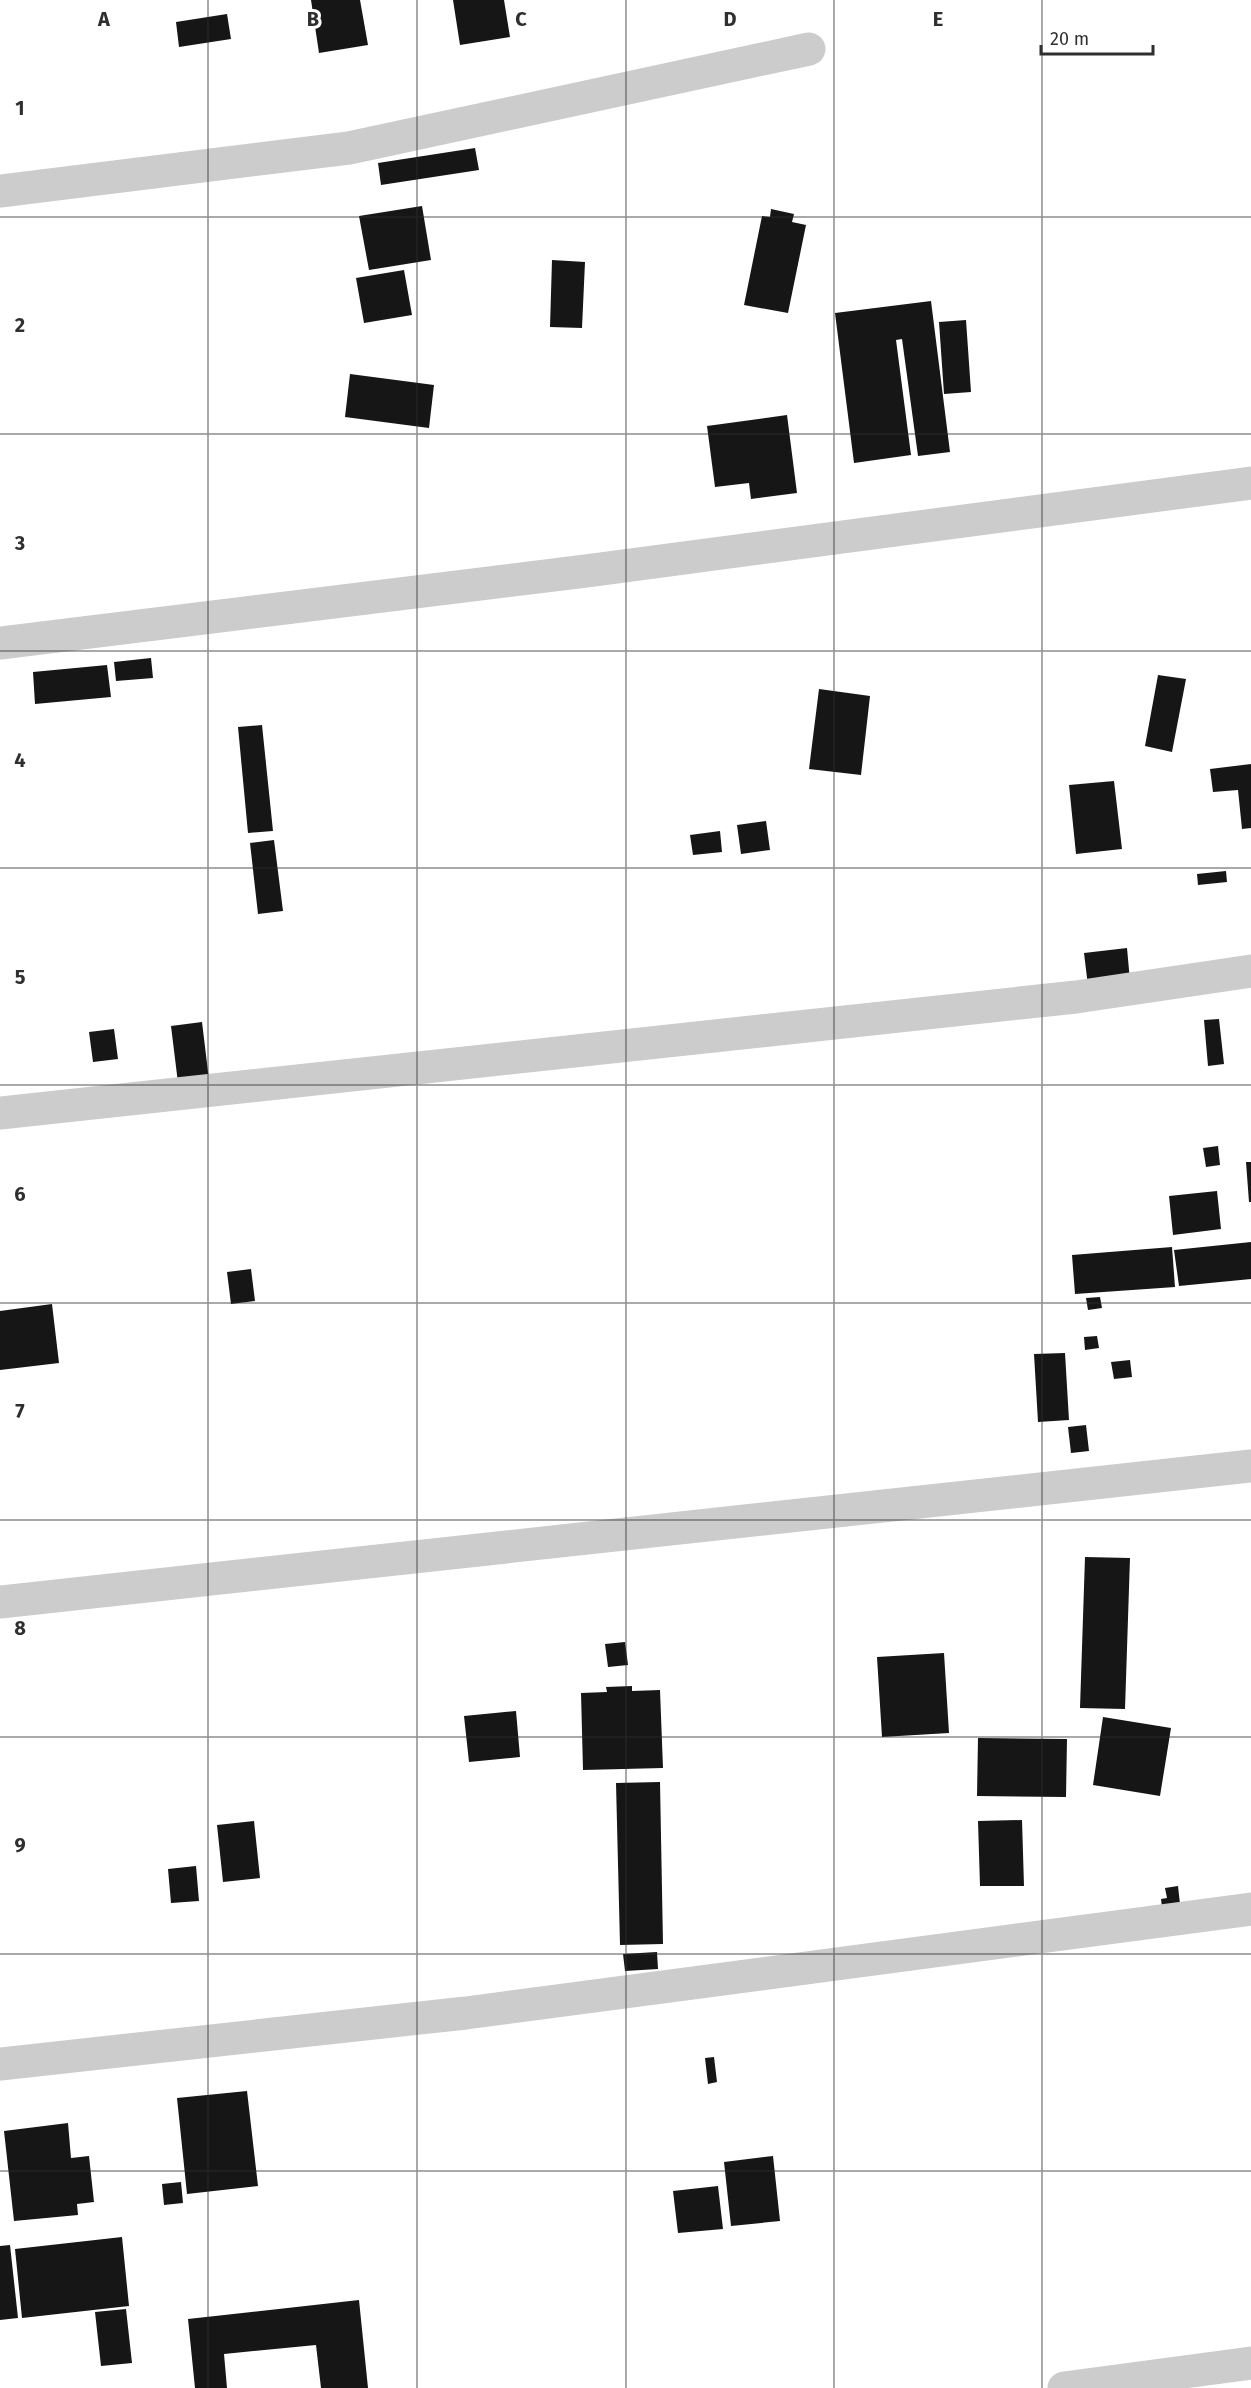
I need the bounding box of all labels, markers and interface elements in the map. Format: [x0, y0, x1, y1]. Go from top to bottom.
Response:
text: A [97, 7, 111, 31]
text: B [307, 7, 319, 31]
text: C [515, 7, 527, 31]
text: D [723, 7, 737, 31]
text: E [933, 7, 943, 31]
scale bar [1041, 18, 1154, 56]
text: 20 m [1050, 28, 1089, 50]
text: 1 [15, 96, 25, 120]
text: 2 [15, 313, 25, 337]
text: 3 [14, 531, 25, 555]
text: 4 [14, 748, 26, 772]
text: 5 [15, 965, 26, 989]
text: 6 [14, 1182, 26, 1206]
text: 7 [15, 1399, 25, 1423]
text: 8 [14, 1616, 26, 1640]
text: 9 [14, 1833, 26, 1857]

